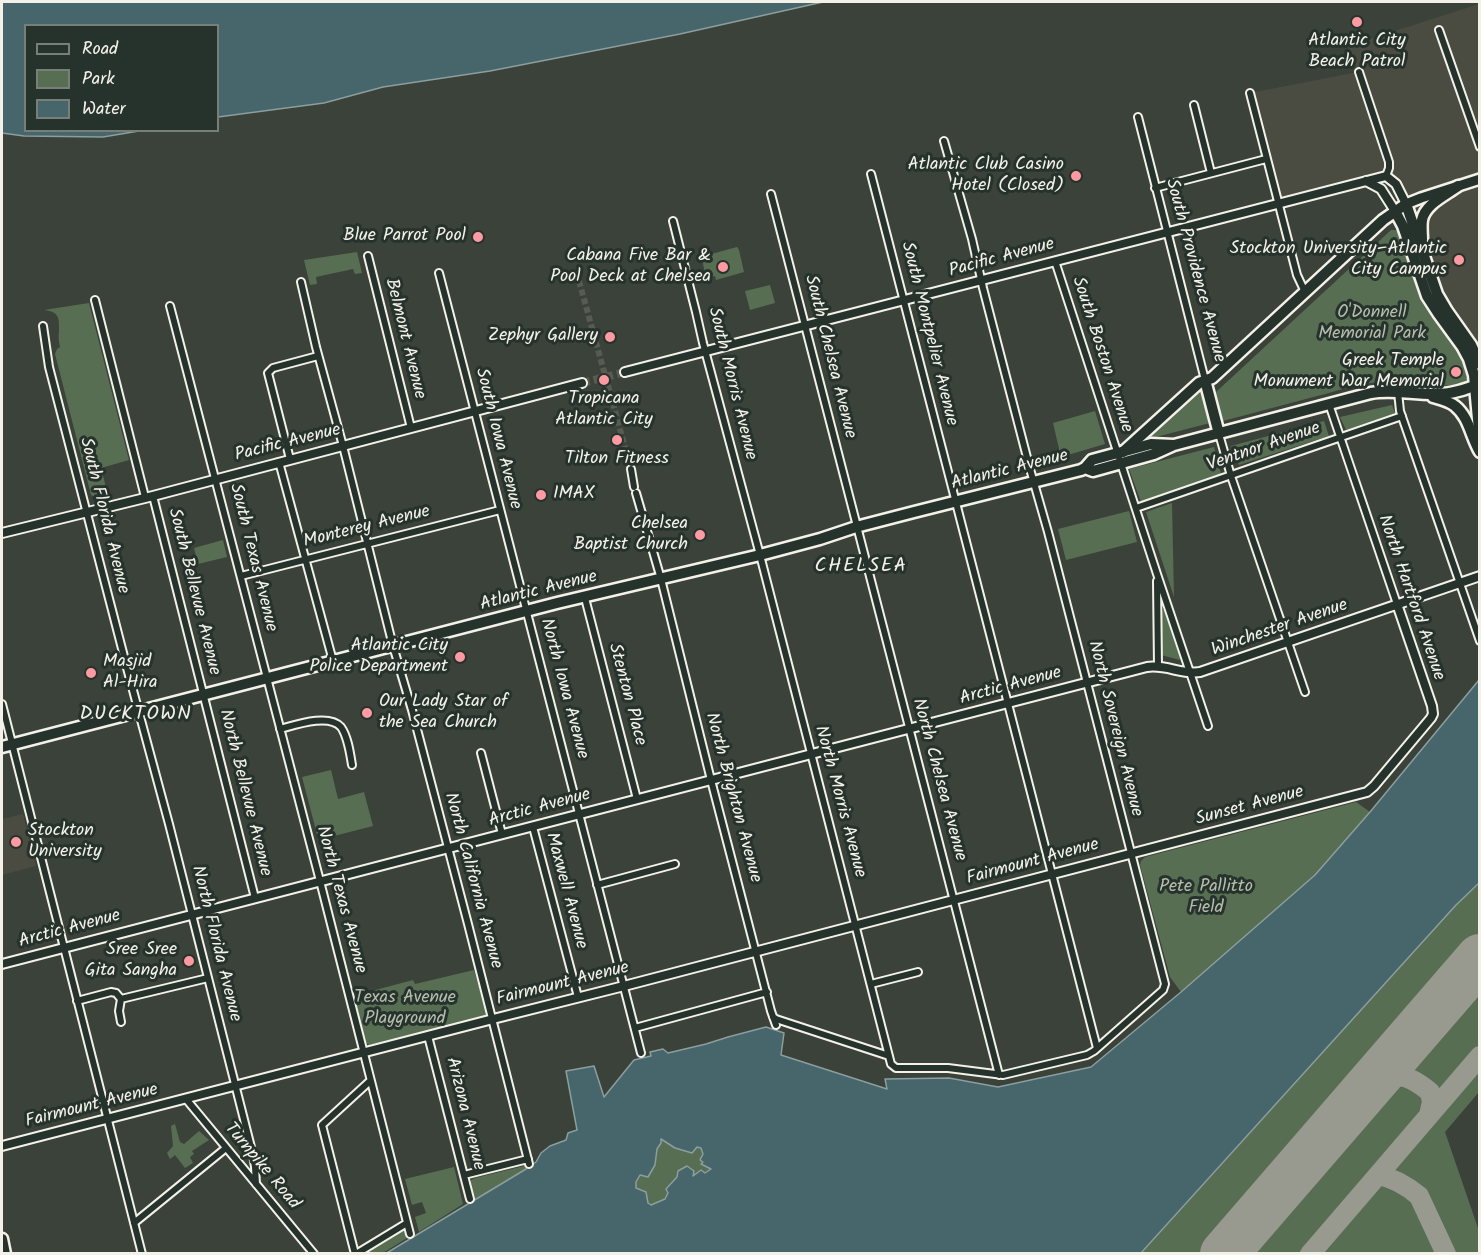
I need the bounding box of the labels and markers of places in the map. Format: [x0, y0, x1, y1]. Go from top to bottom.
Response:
marker: Atlantic City Beach Patrol [1350, 15, 1364, 29]
place label: Atlantic City Beach Patrol [1308, 31, 1406, 74]
place label: Atlantic Club Casino Hotel (Closed) [908, 155, 1064, 198]
marker: Atlantic Club Casino Hotel (Closed) [1069, 169, 1083, 183]
place label: Blue Parrot Pool [343, 226, 466, 248]
marker: Blue Parrot Pool [471, 230, 485, 244]
place label: Stockton University–Atlantic City Campus [1230, 239, 1447, 282]
place label: Cabana Five Bar & Pool Deck at Chelsea [550, 246, 711, 288]
marker: Stockton University–Atlantic City Campus [1452, 253, 1466, 267]
marker: Cabana Five Bar & Pool Deck at Chelsea [716, 260, 730, 274]
place label: Zephyr Gallery [488, 326, 598, 348]
marker: Zephyr Gallery [603, 330, 617, 344]
place label: Greek Temple Monument War Memorial [1254, 351, 1444, 394]
marker: Greek Temple Monument War Memorial [1449, 365, 1463, 379]
marker: Tropicana Atlantic City [597, 373, 611, 387]
place label: Tropicana Atlantic City [555, 389, 653, 432]
marker: Tilton Fitness [610, 433, 624, 447]
place label: Tilton Fitness [565, 449, 669, 471]
place label: IMAX [553, 484, 595, 506]
marker: IMAX [534, 488, 548, 502]
place label: Chelsea Baptist Church [574, 514, 688, 556]
marker: Chelsea Baptist Church [693, 528, 707, 542]
place label: Atlantic City Police Department [309, 636, 448, 678]
marker: Atlantic City Police Department [453, 650, 467, 664]
place label: Masjid Al-Hira [103, 652, 157, 694]
marker: Masjid Al-Hira [84, 666, 98, 680]
place label: Our Lady Star of the Sea Church [379, 692, 508, 734]
marker: Our Lady Star of the Sea Church [360, 706, 374, 720]
place label: Stockton University [28, 821, 102, 864]
marker: Stockton University [9, 835, 23, 849]
place label: Sree Sree Gita Sangha [85, 940, 177, 982]
marker: Sree Sree Gita Sangha [182, 954, 196, 968]

